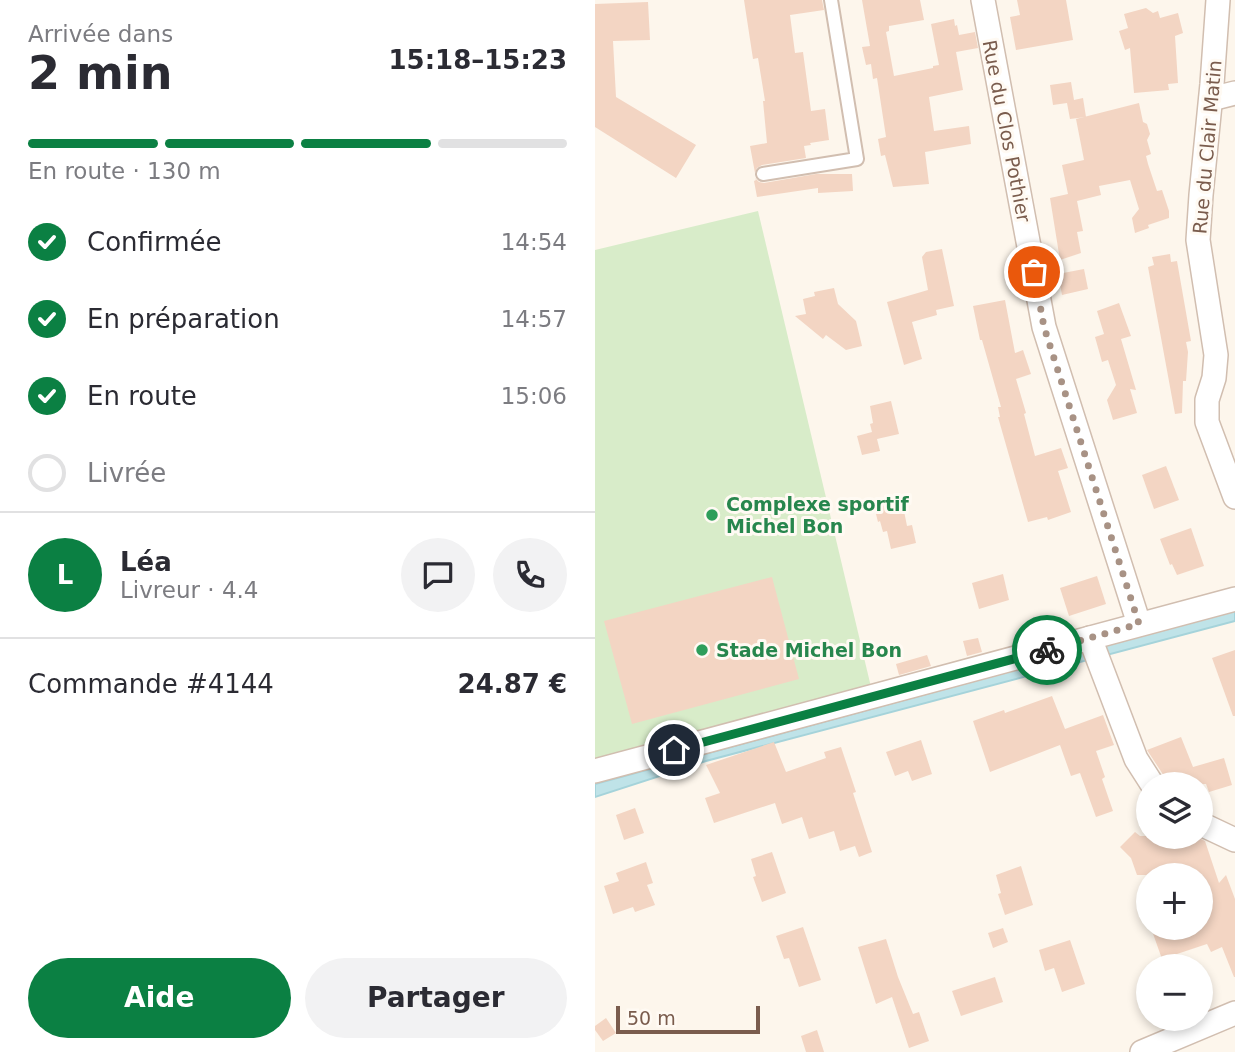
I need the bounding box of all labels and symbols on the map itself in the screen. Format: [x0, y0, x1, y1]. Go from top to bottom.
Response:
street label: Rue du Clos Pothier [979, 38, 1035, 224]
street label: Rue du Clair Matin [1188, 59, 1226, 235]
pin [1004, 242, 1064, 302]
place label: Complexe sportif Michel Bon [726, 493, 909, 537]
marker: Complexe sportif Michel Bon [704, 507, 720, 523]
courier [1012, 615, 1082, 685]
place label: Stade Michel Bon [716, 639, 902, 661]
marker: Stade Michel Bon [694, 642, 710, 658]
pin [644, 720, 704, 780]
scale bar [616, 1003, 759, 1035]

